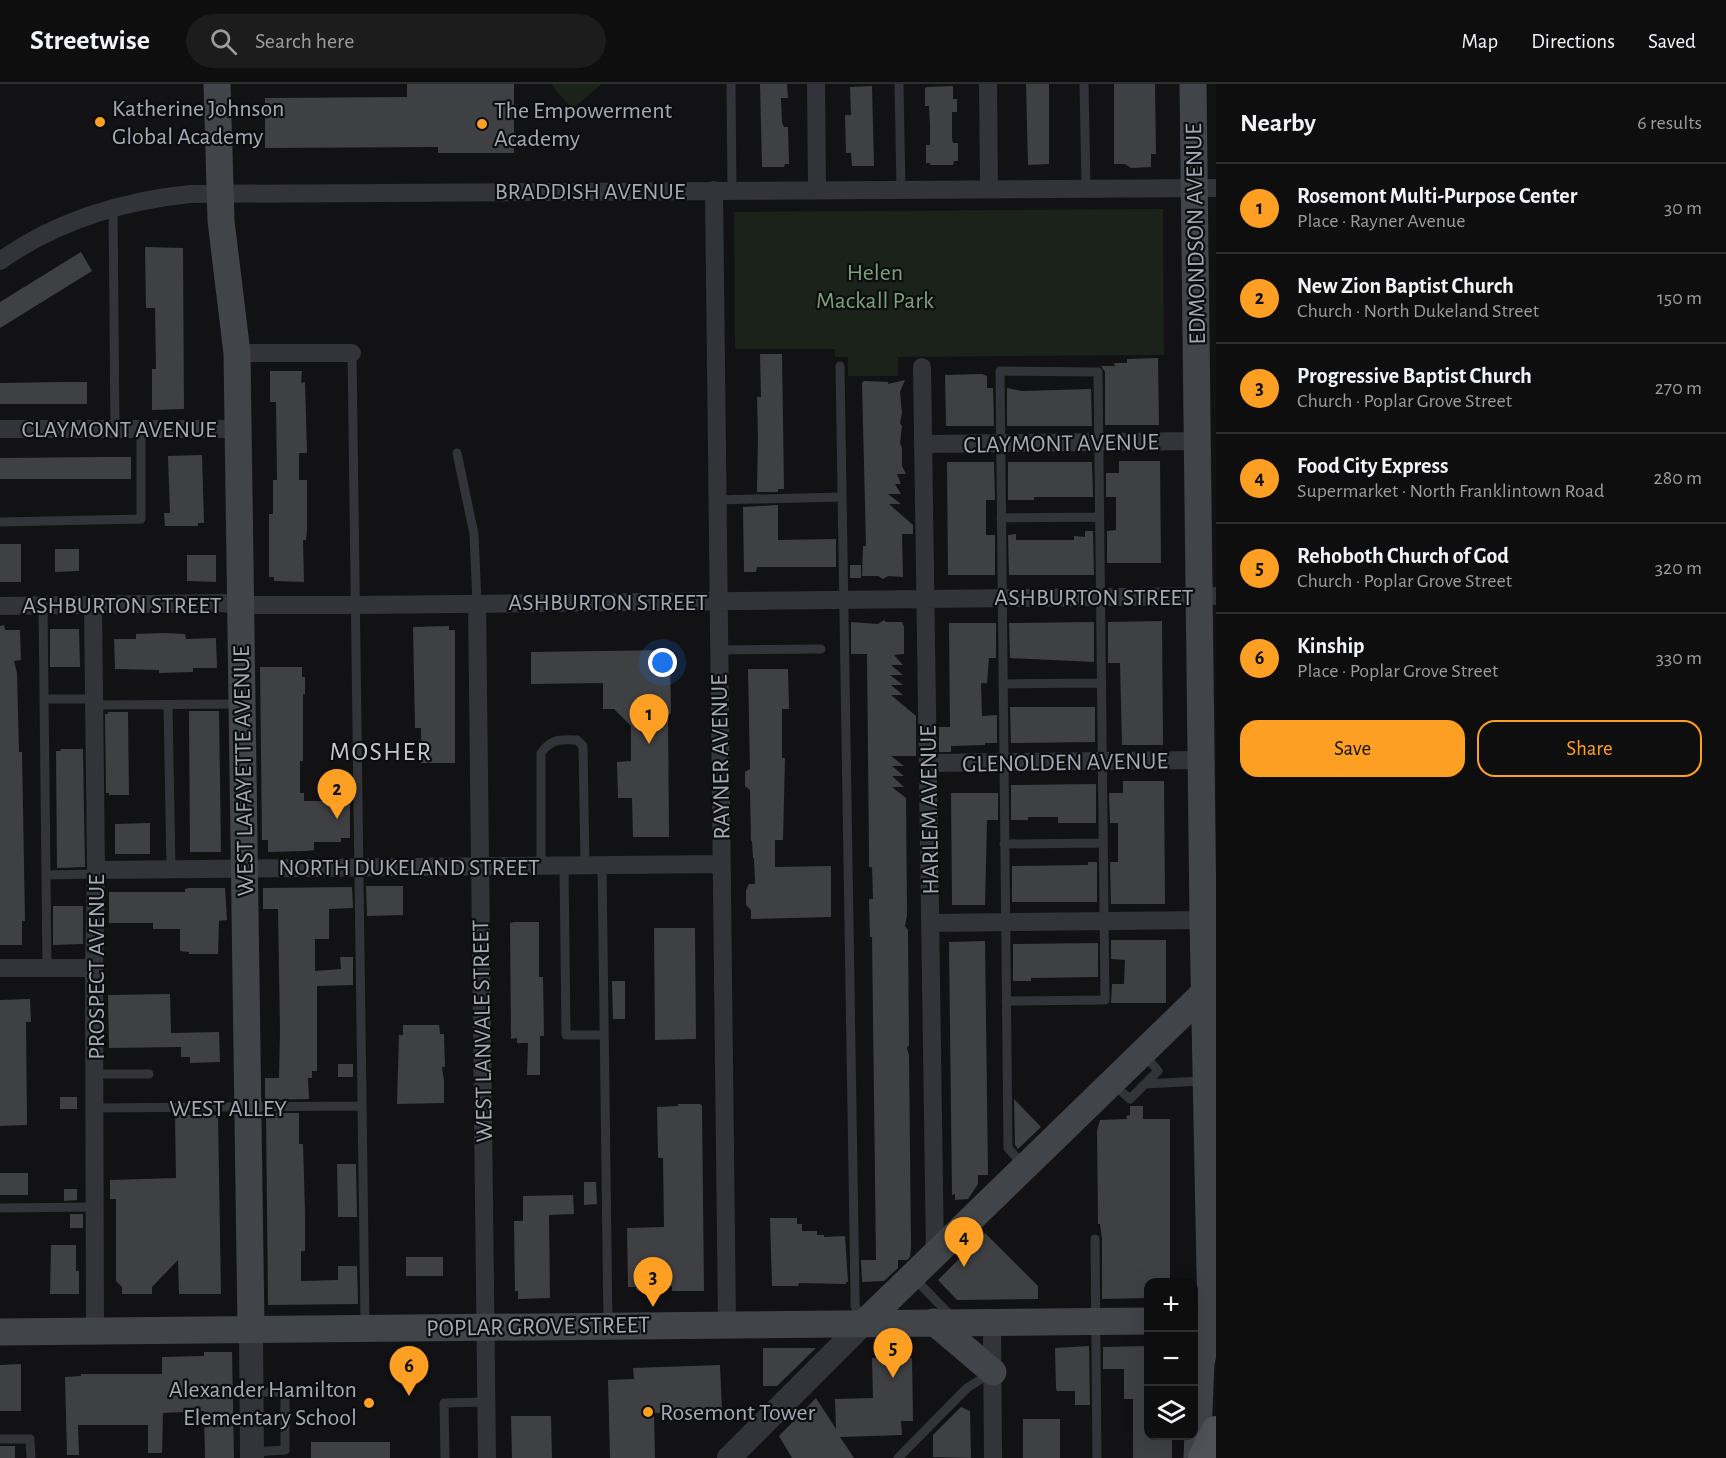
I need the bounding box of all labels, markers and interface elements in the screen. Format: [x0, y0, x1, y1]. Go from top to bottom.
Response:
search box [186, 14, 606, 68]
icon: search [207, 25, 240, 58]
text: Streetwise [30, 27, 150, 55]
text: Search here [255, 30, 354, 52]
text: Map [1462, 31, 1498, 52]
text: Directions [1531, 31, 1615, 52]
text: Saved [1648, 31, 1696, 52]
place label: Katherine Johnson Global Academy [112, 97, 284, 149]
place label: The Empowerment Academy [494, 99, 673, 151]
text: Nearby [1240, 110, 1316, 136]
text: 6 results [1637, 113, 1702, 133]
marker: Katherine Johnson Global Academy [93, 115, 107, 129]
marker: The Empowerment Academy [475, 117, 489, 131]
street label: EDMONDSON AVENUE [1182, 123, 1210, 345]
street label: BRADDISH AVENUE [495, 180, 686, 204]
text: Rosemont Multi-Purpose Center [1297, 185, 1577, 207]
text: 1 [1256, 198, 1263, 218]
text: 30 m [1664, 198, 1702, 218]
text: Place · Rayner Avenue [1297, 211, 1465, 231]
park label: Helen Mackall Park [816, 261, 934, 313]
text: New Zion Baptist Church [1297, 275, 1514, 297]
text: 2 [1255, 288, 1264, 308]
text: 150 m [1657, 288, 1702, 308]
text: Church · North Dukeland Street [1297, 301, 1539, 321]
text: Progressive Baptist Church [1297, 365, 1532, 387]
text: 3 [1255, 378, 1264, 398]
text: 270 m [1655, 378, 1702, 398]
text: Church · Poplar Grove Street [1297, 391, 1512, 411]
street label: CLAYMONT AVENUE [21, 418, 217, 442]
street label: CLAYMONT AVENUE [963, 430, 1159, 458]
text: Food City Express [1297, 455, 1448, 477]
text: 4 [1254, 468, 1265, 488]
text: 280 m [1654, 468, 1702, 488]
text: Supermarket · North Franklintown Road [1297, 481, 1604, 501]
text: Rehoboth Church of God [1297, 545, 1509, 567]
text: 5 [1255, 558, 1264, 578]
text: 320 m [1655, 558, 1702, 578]
text: Church · Poplar Grove Street [1297, 571, 1512, 591]
street label: ASHBURTON STREET [994, 586, 1194, 610]
street label: ASHBURTON STREET [508, 591, 708, 615]
street label: ASHBURTON STREET [22, 594, 222, 618]
text: Kinship [1297, 635, 1364, 657]
street label: WEST LAFAYETTE AVENUE [230, 645, 258, 897]
your location [648, 648, 677, 677]
text: 6 [1255, 648, 1264, 668]
text: 330 m [1656, 648, 1702, 668]
text: Place · Poplar Grove Street [1297, 661, 1498, 681]
street label: RAYNER AVENUE [708, 674, 734, 840]
pin: 1 [630, 694, 668, 744]
button: Save [1240, 720, 1465, 777]
button: Share [1477, 720, 1702, 777]
street label: HARLEM AVENUE [917, 725, 943, 895]
district label: MOSHER [329, 739, 433, 765]
street label: GLENOLDEN AVENUE [962, 749, 1169, 777]
pin: 2 [318, 770, 356, 819]
street label: NORTH DUKELAND STREET [278, 856, 540, 880]
street label: PROSPECT AVENUE [85, 874, 109, 1060]
street label: WEST LANVALE STREET [469, 919, 497, 1143]
street label: WEST ALLEY [169, 1097, 287, 1121]
pin: 4 [944, 1218, 984, 1267]
pin: 3 [634, 1258, 672, 1307]
map controls [1144, 1278, 1198, 1440]
button: + [1144, 1278, 1198, 1332]
street label: POPLAR GROVE STREET [426, 1313, 650, 1341]
pin: 5 [874, 1328, 912, 1378]
button: − [1144, 1332, 1198, 1386]
pin: 6 [390, 1346, 428, 1396]
place label: Alexander Hamilton Elementary School [169, 1378, 357, 1430]
button: layers [1144, 1386, 1198, 1440]
marker: Alexander Hamilton Elementary School [362, 1396, 376, 1410]
place label: Rosemont Tower [660, 1401, 815, 1425]
marker: Rosemont Tower [641, 1405, 655, 1419]

